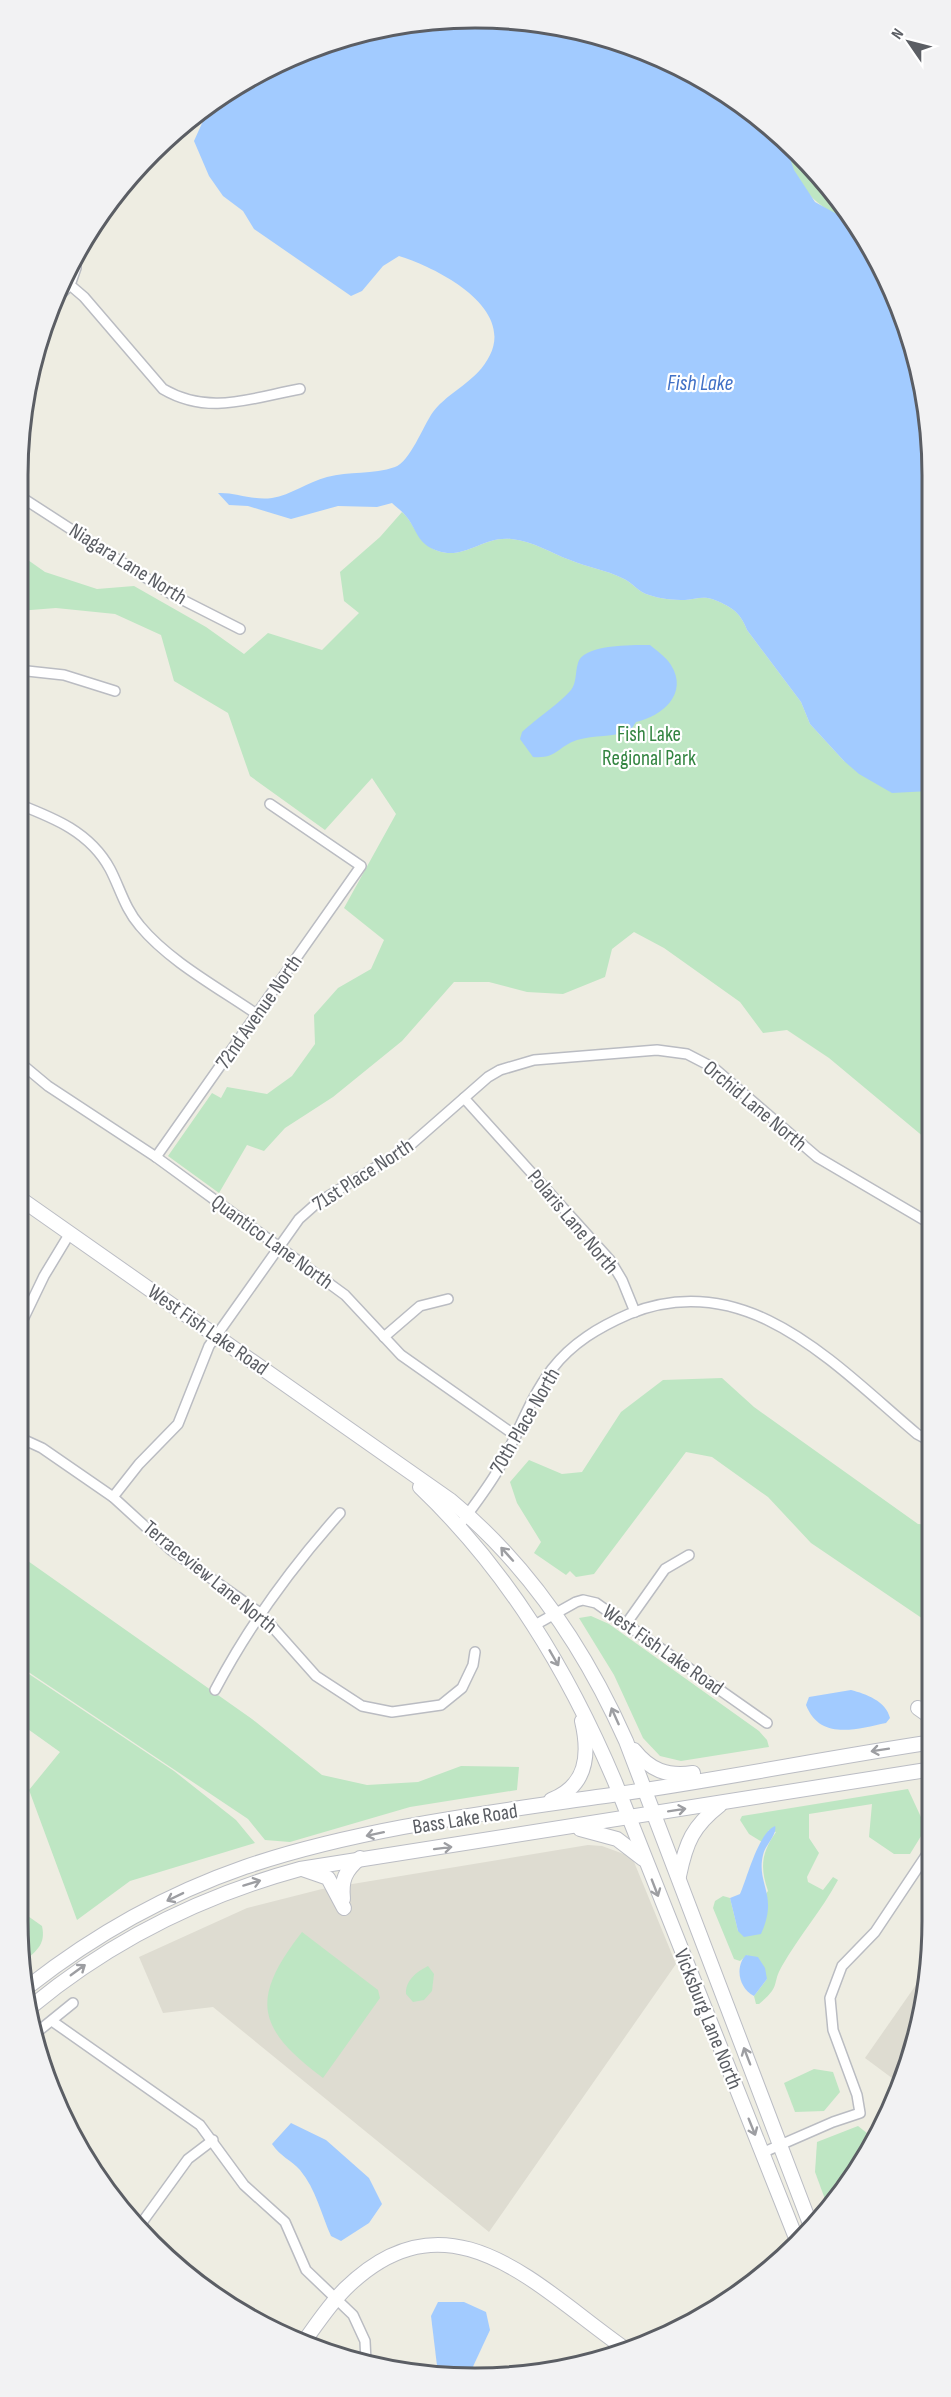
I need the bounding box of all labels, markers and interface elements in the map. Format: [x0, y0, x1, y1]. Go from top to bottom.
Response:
north arrow [879, 12, 939, 72]
text: N [888, 25, 908, 43]
water label: Fish Lake [667, 370, 733, 397]
street label: Niagara Lane North [65, 518, 191, 610]
park label: Fish Lake Regional Park [602, 722, 696, 771]
street label: 72nd Avenue North [210, 950, 308, 1074]
street label: Orchid Lane North [698, 1056, 812, 1156]
street label: 71st Place North [308, 1133, 418, 1217]
street label: Polaris Lane North [522, 1165, 624, 1279]
street label: Quantico Lane North [206, 1189, 338, 1295]
street label: West Fish Lake Road [143, 1279, 273, 1381]
street label: 70th Place North [485, 1363, 565, 1479]
street label: Terraceview Lane North [138, 1515, 282, 1639]
one-way arrow [500, 1547, 514, 1562]
street label: West Fish Lake Road [598, 1599, 728, 1701]
one-way arrow [548, 1649, 560, 1666]
one-way arrow [609, 1707, 620, 1726]
one-way arrow [871, 1745, 891, 1756]
street label: Bass Lake Road [411, 1798, 519, 1840]
one-way arrow [666, 1804, 686, 1815]
one-way arrow [366, 1829, 385, 1840]
one-way arrow [433, 1842, 452, 1853]
one-way arrow [242, 1877, 261, 1888]
one-way arrow [650, 1878, 661, 1897]
one-way arrow [167, 1891, 185, 1903]
street label: Vicksburg Lane North [668, 1945, 748, 2093]
one-way arrow [70, 1964, 86, 1976]
one-way arrow [741, 2047, 752, 2066]
one-way arrow [747, 2117, 758, 2136]

